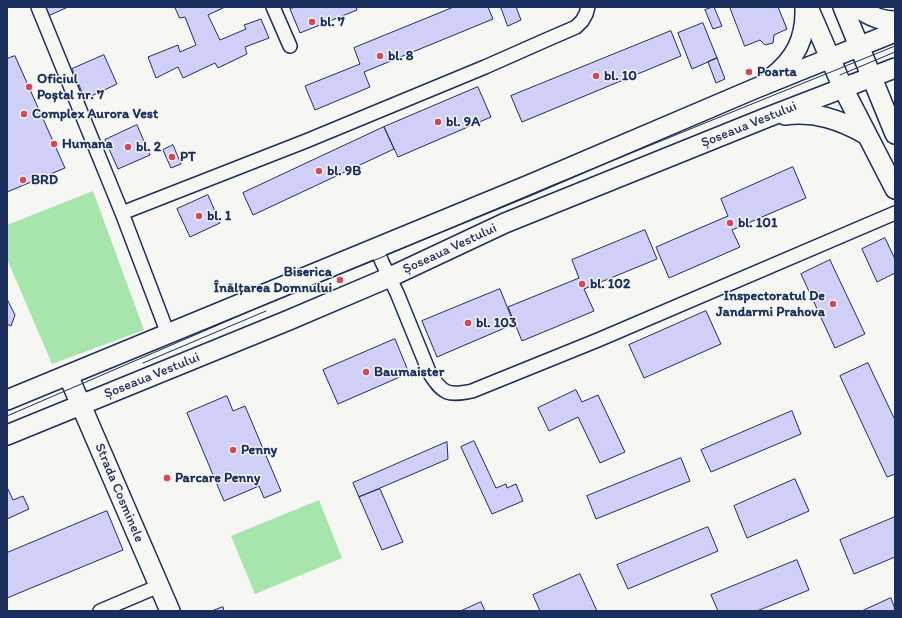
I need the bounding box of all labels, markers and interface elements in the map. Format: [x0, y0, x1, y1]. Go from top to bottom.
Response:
place label: bl. 7 [320, 14, 345, 30]
marker: bl. 7 [307, 17, 317, 27]
place label: bl. 8 [388, 48, 414, 64]
marker: bl. 8 [375, 51, 385, 61]
place label: Poarta [757, 64, 797, 80]
marker: Poarta [744, 67, 754, 77]
place label: bl. 10 [604, 68, 637, 84]
place label: Oficiul Poștal nr. 7 [37, 71, 104, 104]
marker: bl. 10 [591, 71, 601, 81]
marker: Oficiul Poștal nr. 7 [24, 82, 34, 92]
street label: Șoseaua Vestului [699, 98, 799, 152]
place label: Complex Aurora Vest [32, 106, 158, 122]
marker: Complex Aurora Vest [19, 109, 29, 119]
place label: bl. 9A [446, 114, 480, 130]
marker: bl. 9A [433, 117, 443, 127]
place label: Humana [62, 136, 113, 152]
marker: Humana [49, 139, 59, 149]
place label: bl. 2 [136, 139, 161, 155]
marker: bl. 2 [123, 142, 133, 152]
place label: PT [180, 149, 196, 165]
marker: PT [167, 152, 177, 162]
place label: bl. 9B [327, 163, 361, 179]
marker: bl. 9B [314, 166, 324, 176]
place label: BRD [31, 172, 58, 188]
marker: BRD [18, 175, 28, 185]
place label: bl. 1 [207, 208, 231, 224]
marker: bl. 1 [194, 211, 204, 221]
place label: bl. 101 [738, 215, 777, 231]
marker: bl. 101 [725, 218, 735, 228]
street label: Șoseaua Vestului [400, 220, 500, 278]
place label: Biserica Înălțarea Domnului [214, 264, 332, 296]
marker: Biserica Înălțarea Domnului [335, 275, 345, 285]
place label: bl. 102 [590, 276, 630, 292]
marker: bl. 102 [577, 279, 587, 289]
place label: Inspectoratul De Jandarmi Prahova [716, 288, 825, 320]
marker: Inspectoratul De Jandarmi Prahova [828, 299, 838, 309]
place label: bl. 103 [476, 315, 517, 331]
marker: bl. 103 [463, 318, 473, 328]
street label: Șoseaua Vestului [102, 349, 202, 403]
place label: Baumaister [374, 364, 444, 380]
marker: Baumaister [361, 367, 371, 377]
street label: Strada Cosminele [91, 441, 147, 545]
place label: Penny [241, 442, 277, 458]
marker: Penny [228, 445, 238, 455]
place label: Parcare Penny [175, 470, 260, 486]
marker: Parcare Penny [162, 473, 172, 483]

